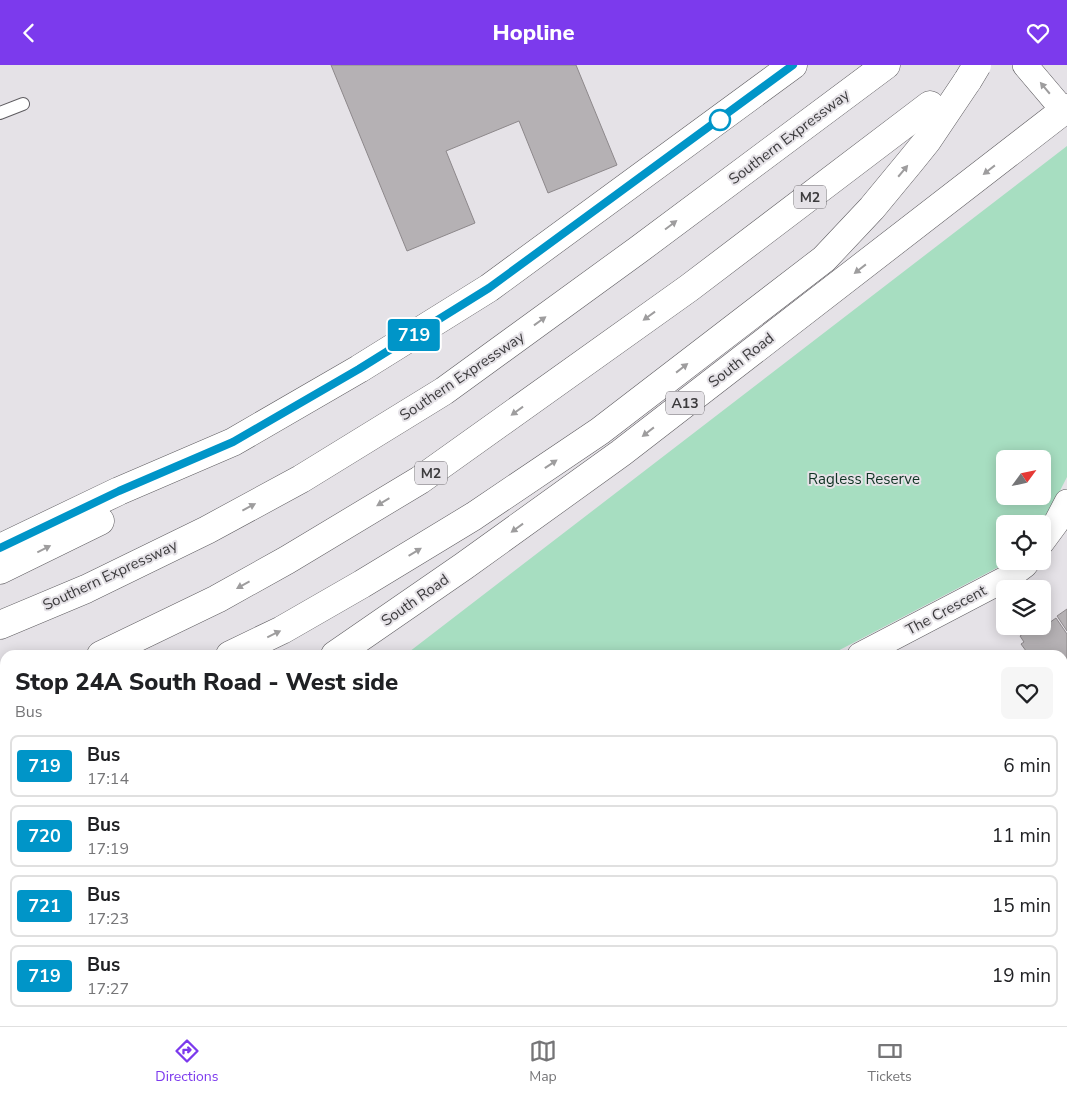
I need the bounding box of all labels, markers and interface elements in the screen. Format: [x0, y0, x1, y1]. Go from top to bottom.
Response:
text: Hopline [493, 18, 574, 48]
icon: back [15, 19, 43, 47]
icon: heart [1024, 19, 1052, 47]
one-way arrow [1039, 82, 1050, 95]
street label: Southern Expressway [725, 85, 854, 189]
unlabelled marker [709, 109, 731, 131]
one-way arrow [982, 164, 995, 175]
one-way arrow [897, 165, 909, 177]
road number: M2 [794, 185, 826, 209]
one-way arrow [664, 220, 677, 231]
one-way arrow [854, 263, 867, 274]
one-way arrow [643, 311, 656, 321]
one-way arrow [533, 316, 546, 327]
line badge: 719 [385, 319, 443, 351]
text: 719 [398, 323, 430, 347]
street label: Southern Expressway [396, 327, 529, 425]
street label: South Road [704, 328, 778, 392]
one-way arrow [675, 363, 689, 373]
road number: A13 [666, 391, 704, 414]
one-way arrow [510, 406, 524, 416]
one-way arrow [641, 427, 655, 437]
north arrow [996, 450, 1051, 505]
map controls [996, 450, 1051, 635]
one-way arrow [544, 459, 558, 469]
road number: M2 [415, 461, 447, 484]
park label: Ragless Reserve [808, 469, 920, 489]
one-way arrow [377, 498, 390, 507]
one-way arrow [243, 502, 256, 511]
button: locate [996, 515, 1051, 570]
one-way arrow [510, 523, 523, 533]
street label: Southern Expressway [39, 535, 181, 615]
one-way arrow [37, 545, 51, 553]
one-way arrow [408, 548, 421, 557]
street label: South Road [377, 569, 453, 631]
street label: The Crescent [902, 580, 990, 640]
button: layers [996, 580, 1051, 635]
one-way arrow [236, 581, 250, 589]
one-way arrow [267, 630, 281, 638]
text: Stop 24A South Road - West side [15, 666, 398, 698]
button: heart [1001, 667, 1053, 719]
text: Bus [15, 701, 43, 723]
text: Bus [87, 742, 120, 768]
text: 6 min [1003, 753, 1051, 779]
text: 719 [28, 754, 61, 778]
text: 17:14 [87, 768, 129, 790]
text: Bus [87, 812, 120, 838]
text: 11 min [992, 823, 1051, 849]
text: 720 [28, 824, 61, 848]
text: 17:19 [87, 838, 129, 860]
text: Bus [87, 882, 120, 908]
text: 15 min [992, 893, 1051, 919]
text: 721 [28, 894, 61, 918]
text: 17:23 [87, 908, 129, 930]
text: Bus [87, 952, 120, 978]
text: 19 min [992, 963, 1051, 989]
text: 719 [28, 964, 61, 988]
text: 17:27 [87, 978, 129, 1000]
tab: Directions [155, 1037, 218, 1086]
tab: Map [529, 1037, 557, 1086]
tab: Tickets [868, 1037, 912, 1086]

